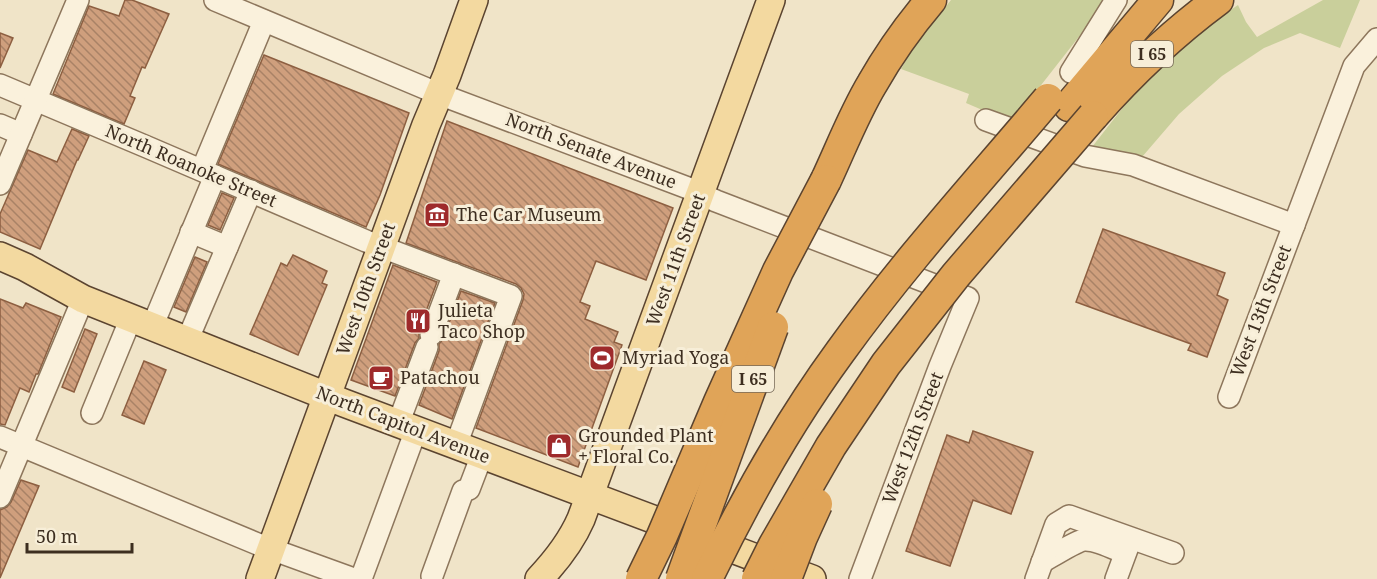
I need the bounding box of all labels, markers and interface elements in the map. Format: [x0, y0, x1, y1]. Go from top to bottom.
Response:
road number: I 65 [1131, 41, 1173, 67]
street label: North Senate Avenue [502, 106, 680, 194]
street label: North Roanoke Street [102, 118, 281, 212]
street label: West 11th Street [640, 190, 710, 329]
museum icon: The Car Museum [422, 200, 452, 230]
place label: The Car Museum [456, 202, 602, 226]
street label: West 10th Street [330, 219, 400, 358]
street label: West 13th Street [1224, 241, 1296, 380]
place label: Julieta Taco Shop [437, 298, 525, 343]
restaurant icon: Julieta Taco Shop [403, 306, 433, 336]
sports icon: Myriad Yoga [587, 343, 617, 373]
place label: Myriad Yoga [622, 345, 729, 369]
cafe icon: Patachou [366, 363, 396, 393]
place label: Patachou [400, 365, 480, 389]
road number: I 65 [732, 366, 774, 392]
street label: West 12th Street [876, 368, 948, 507]
street label: North Capitol Avenue [313, 380, 494, 468]
place label: Grounded Plant + Floral Co. [578, 423, 714, 468]
shop icon: Grounded Plant + Floral Co. [544, 431, 574, 461]
scale bar [27, 516, 132, 554]
text: 50 m [36, 524, 78, 548]

